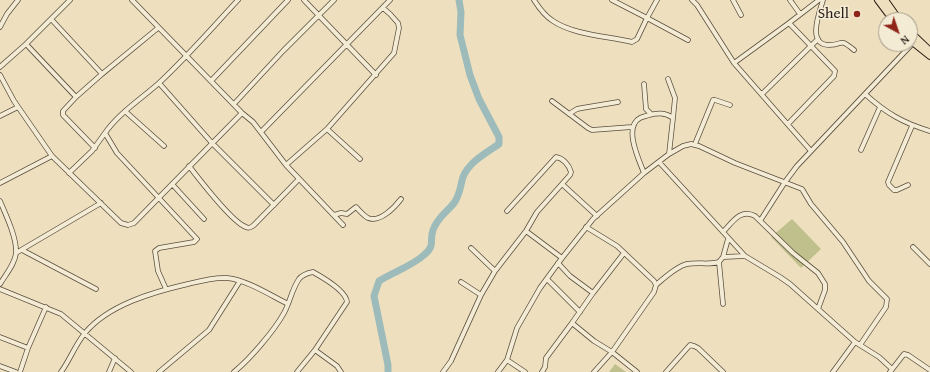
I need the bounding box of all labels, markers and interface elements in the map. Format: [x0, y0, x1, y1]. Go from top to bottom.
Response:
place label: Shell [818, 5, 849, 23]
marker: Shell [852, 9, 862, 19]
north arrow [878, 12, 918, 52]
text: N [897, 32, 913, 49]

